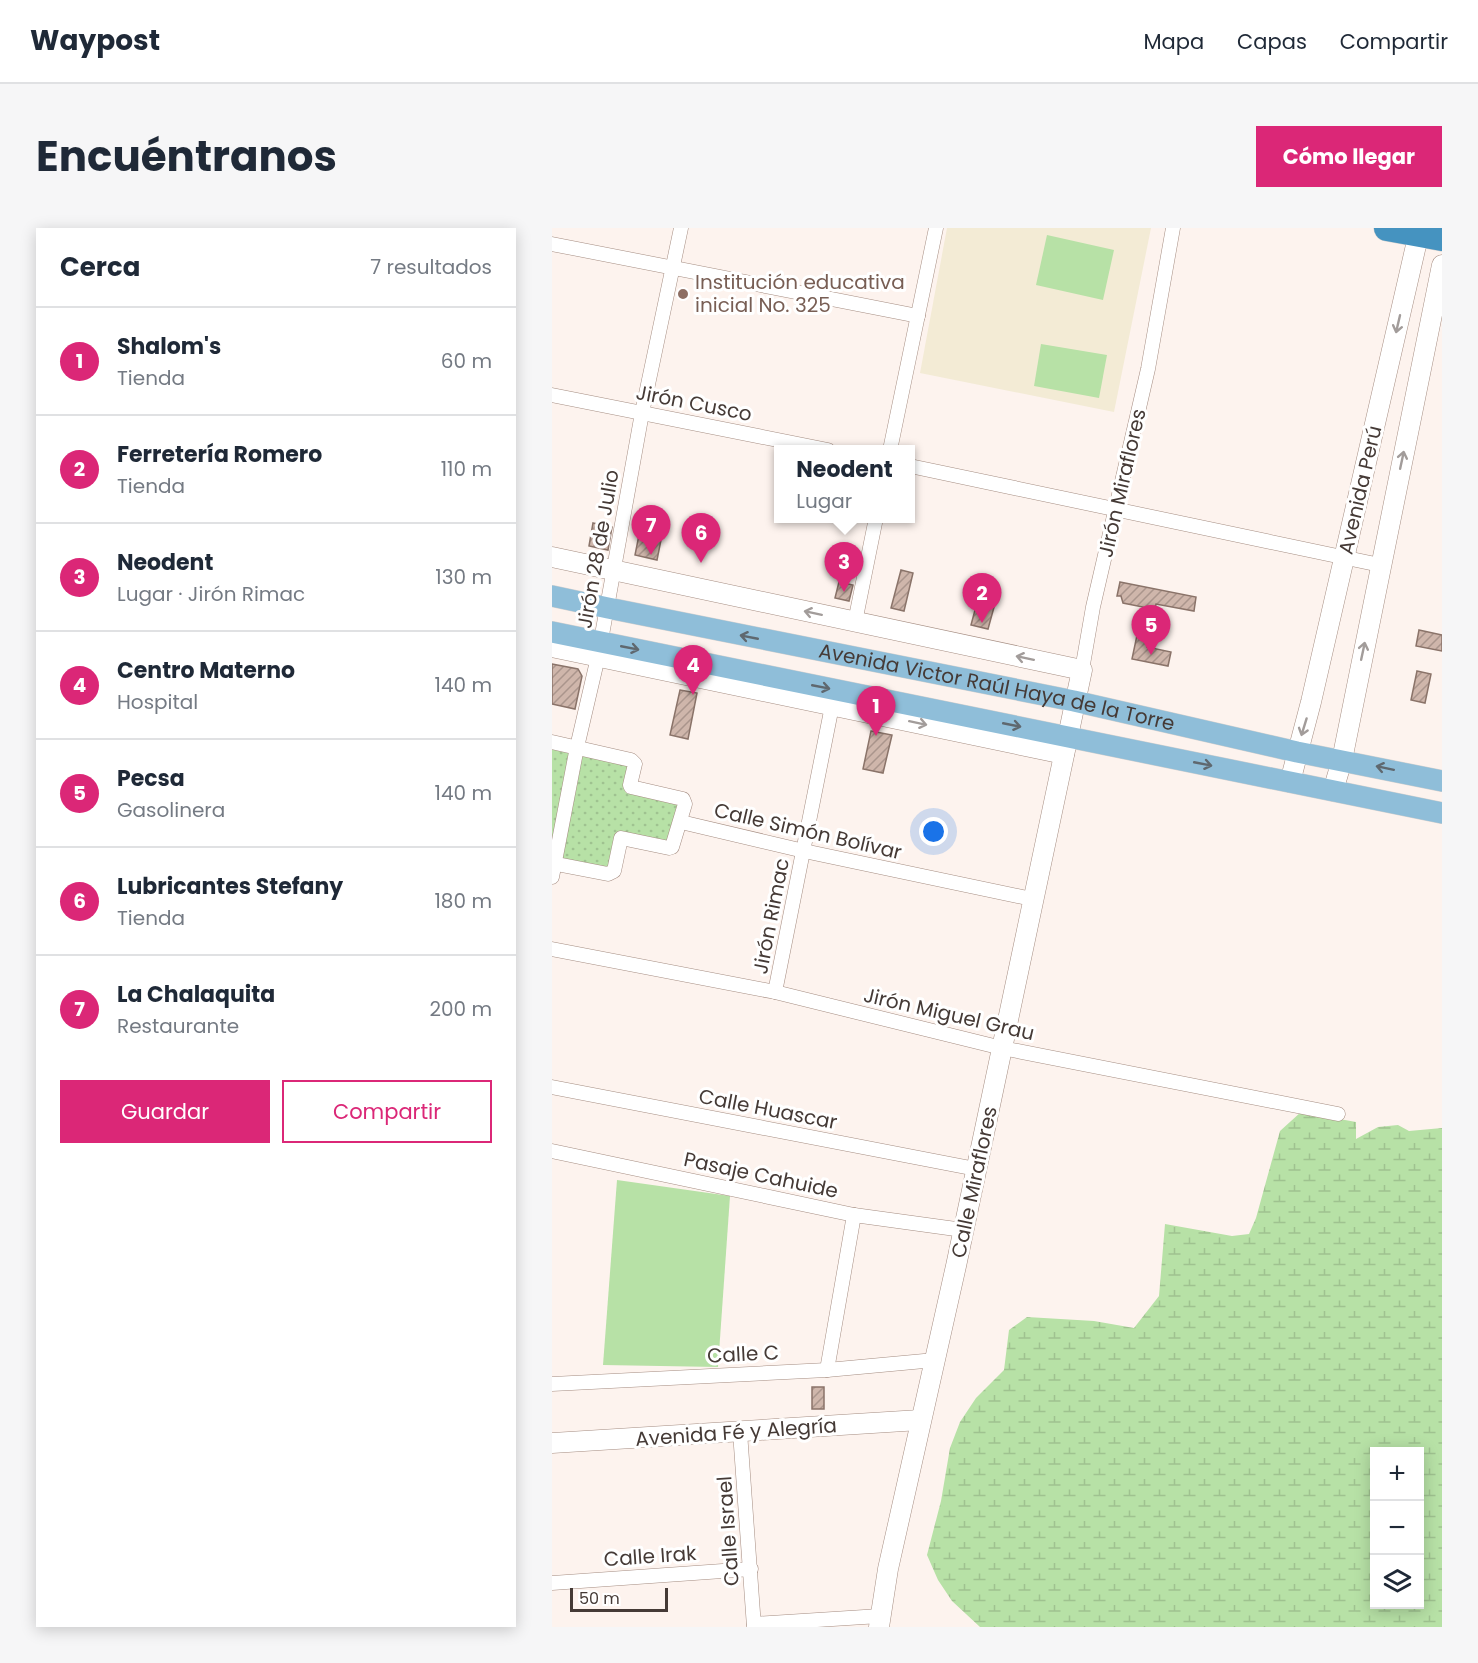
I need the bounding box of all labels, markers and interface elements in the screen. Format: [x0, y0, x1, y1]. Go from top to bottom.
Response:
text: Waypost [30, 21, 160, 60]
text: Mapa [1143, 27, 1204, 56]
text: Capas [1237, 27, 1307, 56]
text: Compartir [1340, 27, 1448, 56]
button: Cómo llegar [1256, 126, 1442, 187]
text: Encuéntranos [36, 127, 337, 186]
text: Cerca [60, 249, 140, 285]
text: 7 resultados [370, 253, 492, 281]
place label: Institución educativa inicial No. 325 [695, 268, 905, 319]
marker: Institución educativa inicial No. 325 [676, 287, 690, 301]
one-way arrow [1391, 315, 1403, 334]
text: Shalom's [117, 331, 221, 362]
text: 1 [76, 347, 83, 375]
text: 60 m [441, 347, 492, 375]
text: Tienda [117, 364, 185, 392]
street label: Jirón Cusco [634, 378, 754, 428]
street label: Jirón Miraflores [1091, 406, 1153, 560]
street label: Avenida Perú [1332, 423, 1388, 557]
text: Ferretería Romero [117, 439, 322, 470]
popup [774, 445, 915, 523]
one-way arrow [1397, 451, 1408, 471]
text: Neodent [796, 454, 893, 485]
text: 2 [74, 455, 85, 483]
text: 110 m [441, 455, 492, 483]
street label: Jirón 28 de Julio [570, 467, 626, 631]
text: Tienda [117, 472, 185, 500]
text: Lugar [796, 487, 852, 515]
pin: 7 [632, 506, 670, 555]
pin: 6 [682, 514, 720, 563]
pin: 3 [824, 542, 864, 592]
text: Neodent [117, 547, 213, 578]
text: 3 [73, 563, 86, 591]
text: 130 m [435, 563, 492, 591]
pin: 2 [962, 574, 1002, 623]
text: Lugar · Jirón Rimac [117, 580, 305, 608]
pin: 5 [1132, 606, 1170, 655]
one-way arrow [804, 607, 824, 618]
one-way arrow [740, 631, 759, 642]
street label: Avenida Victor Raúl Haya de la Torre [816, 636, 1178, 738]
one-way arrow [1358, 642, 1369, 662]
one-way arrow [620, 643, 639, 654]
pin: 4 [674, 646, 712, 695]
one-way arrow [1015, 651, 1034, 663]
text: Centro Materno [117, 655, 295, 686]
text: 4 [73, 671, 86, 699]
text: 140 m [435, 671, 492, 699]
one-way arrow [811, 682, 830, 693]
pin: 1 [856, 686, 896, 736]
text: Hospital [117, 688, 198, 716]
one-way arrow [1298, 717, 1309, 736]
one-way arrow [907, 718, 927, 729]
one-way arrow [1002, 720, 1021, 731]
one-way arrow [1193, 759, 1213, 770]
one-way arrow [1375, 762, 1394, 774]
text: Pecsa [117, 763, 185, 794]
text: 5 [73, 779, 86, 807]
text: 140 m [435, 779, 492, 807]
text: Gasolinera [117, 796, 225, 824]
street label: Calle Simón Bolívar [711, 796, 905, 866]
your location [919, 817, 948, 846]
street label: Jirón Rimac [746, 856, 796, 976]
text: Lubricantes Stefany [117, 871, 343, 902]
text: 6 [73, 887, 86, 915]
text: 180 m [434, 887, 492, 915]
text: Tienda [117, 904, 185, 932]
text: La Chalaquita [117, 979, 275, 1010]
street label: Jirón Miguel Grau [861, 981, 1037, 1047]
text: 7 [74, 995, 85, 1023]
text: 200 m [429, 995, 492, 1023]
text: Restaurante [117, 1012, 239, 1040]
button: Guardar [60, 1080, 270, 1143]
button: Compartir [282, 1080, 492, 1143]
street label: Calle Huascar [696, 1082, 840, 1136]
street label: Calle Miraflores [944, 1104, 1004, 1260]
street label: Pasaje Cahuide [681, 1145, 841, 1205]
street label: Calle C [706, 1338, 780, 1370]
street label: Avenida Fé y Alegría [634, 1411, 838, 1453]
map controls [1370, 1447, 1424, 1609]
button: + [1370, 1447, 1424, 1501]
street label: Calle Israel [710, 1475, 746, 1587]
button: − [1370, 1501, 1424, 1555]
street label: Calle Irak [603, 1539, 698, 1573]
button: layers [1370, 1555, 1424, 1609]
scale bar [570, 1585, 668, 1612]
text: 50 m [579, 1587, 620, 1610]

